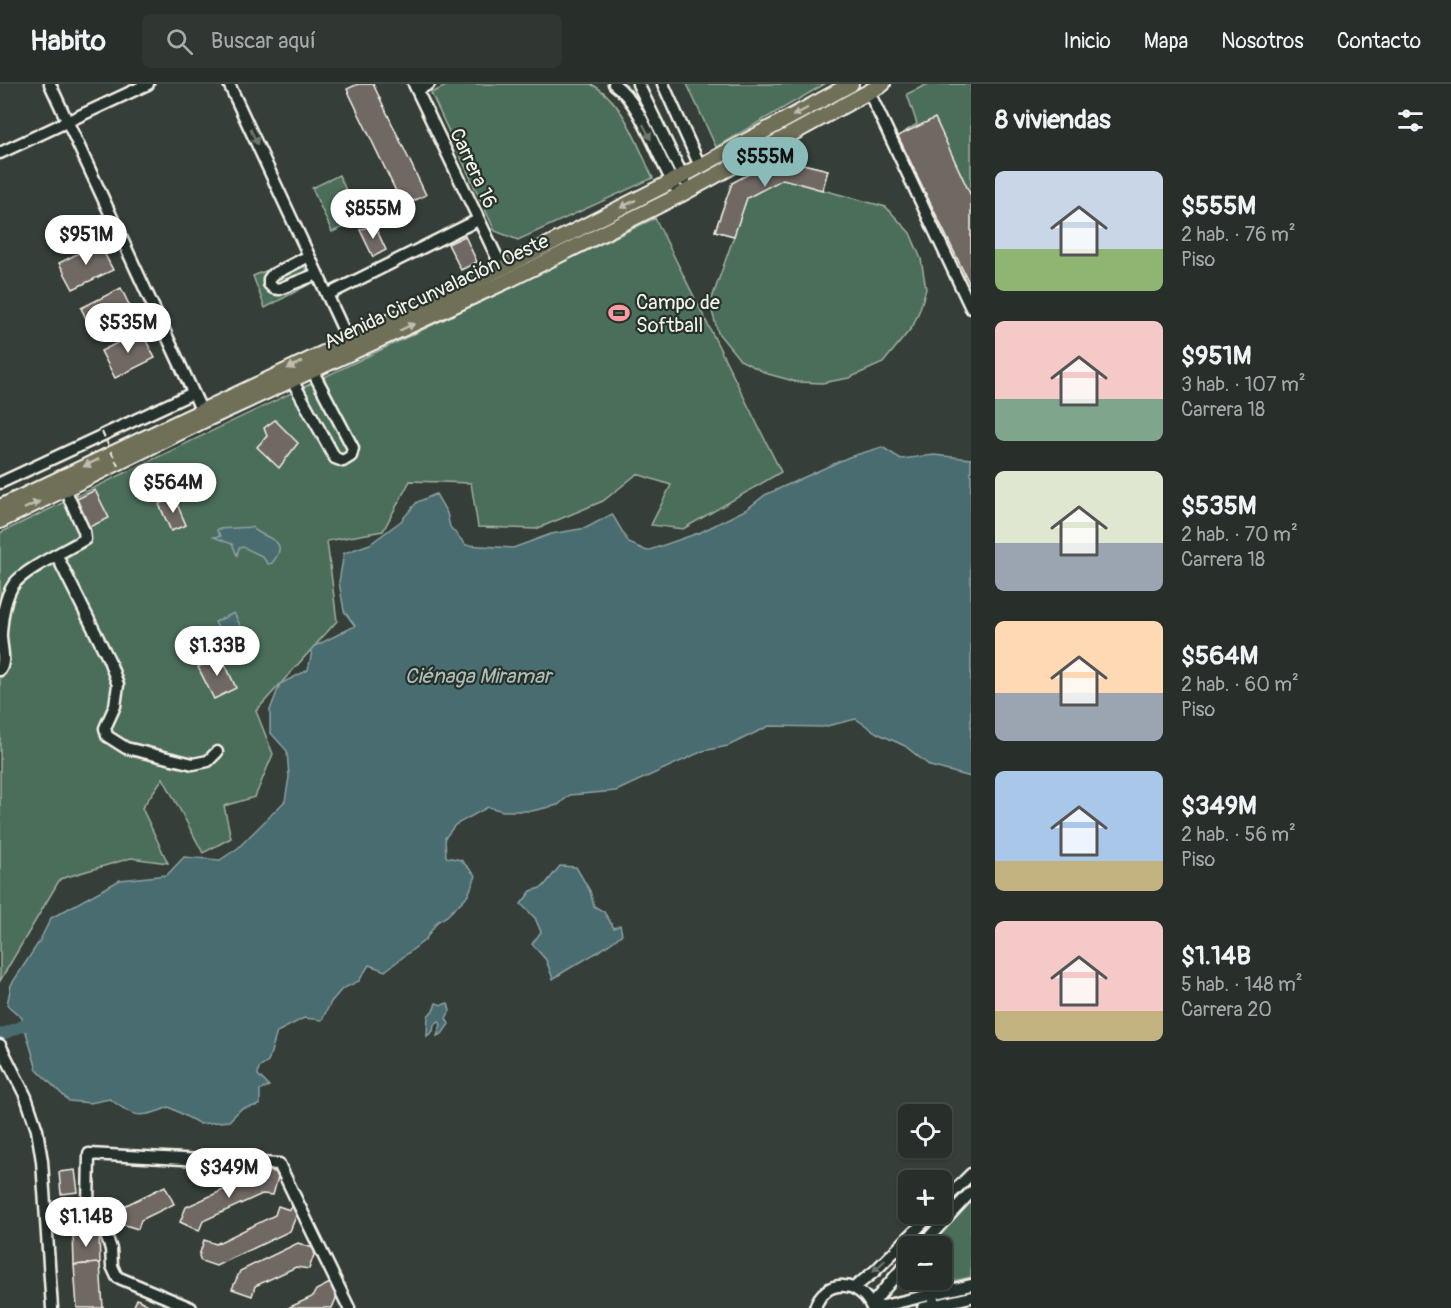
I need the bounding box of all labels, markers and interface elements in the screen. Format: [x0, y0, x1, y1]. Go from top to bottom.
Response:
search box [142, 14, 562, 68]
text: Habito [30, 24, 106, 59]
icon: search [163, 25, 196, 58]
text: Buscar aquí [211, 27, 316, 55]
text: Inicio [1064, 28, 1111, 55]
text: Mapa [1144, 28, 1188, 55]
text: Nosotros [1221, 28, 1304, 55]
text: Contacto [1337, 28, 1421, 55]
text: 8 viviendas [995, 104, 1111, 136]
icon: filters [1394, 104, 1427, 137]
one-way arrow [791, 107, 808, 117]
one-way arrow [642, 123, 651, 140]
street label: Carrera 16 [444, 124, 503, 212]
one-way arrow [249, 129, 258, 146]
pin: $555M [723, 137, 807, 188]
text: $555M [736, 144, 794, 169]
pin: $855M [331, 189, 415, 240]
text: $555M [1181, 190, 1256, 222]
icon: home [1043, 195, 1115, 267]
text: $855M [345, 196, 402, 221]
one-way arrow [619, 199, 636, 209]
pin: $951M [44, 215, 128, 266]
text: $951M [59, 222, 113, 247]
text: 2 hab. · 76 m² [1181, 222, 1296, 247]
street label: Avenida Circunvalación Oeste [320, 228, 553, 355]
text: Piso [1181, 247, 1215, 272]
place label: Campo de Softball [636, 290, 720, 338]
sports icon: Campo de Softball [607, 301, 631, 325]
pin: $535M [86, 303, 170, 354]
text: $535M [99, 310, 157, 335]
one-way arrow [398, 322, 416, 332]
text: $951M [1181, 340, 1251, 372]
icon: home [1043, 345, 1115, 417]
one-way arrow [287, 360, 304, 370]
text: 3 hab. · 107 m² [1181, 372, 1306, 397]
text: Carrera 18 [1181, 397, 1265, 422]
one-way arrow [83, 459, 100, 468]
pin: $564M [131, 463, 215, 514]
text: $564M [143, 470, 203, 495]
text: $535M [1181, 490, 1257, 522]
icon: home [1043, 495, 1115, 567]
one-way arrow [24, 501, 41, 510]
text: 2 hab. · 70 m² [1181, 522, 1298, 547]
text: Carrera 18 [1181, 547, 1265, 572]
pin: $1.33B [168, 626, 266, 677]
text: $1.33B [189, 633, 245, 658]
text: $564M [1181, 640, 1258, 672]
icon: home [1043, 645, 1115, 717]
water label: Ciénaga Miramar [405, 663, 554, 690]
text: 2 hab. · 60 m² [1181, 672, 1299, 697]
text: Piso [1181, 697, 1215, 722]
text: $349M [1181, 790, 1257, 822]
icon: home [1043, 795, 1115, 867]
text: 2 hab. · 56 m² [1181, 822, 1296, 847]
text: Piso [1181, 847, 1215, 872]
text: $1.14B [1181, 940, 1251, 972]
icon: home [1043, 945, 1115, 1017]
text: 5 hab. · 148 m² [1181, 972, 1303, 997]
text: Carrera 20 [1181, 997, 1272, 1022]
map controls [898, 1104, 952, 1290]
button: locate [898, 1104, 952, 1158]
pin: $349M [187, 1148, 271, 1199]
text: $349M [200, 1155, 258, 1180]
button: + [898, 1170, 952, 1224]
pin: $1.14B [37, 1197, 135, 1248]
text: $1.14B [59, 1204, 113, 1229]
button: − [898, 1236, 952, 1290]
one-way arrow [873, 1259, 887, 1273]

